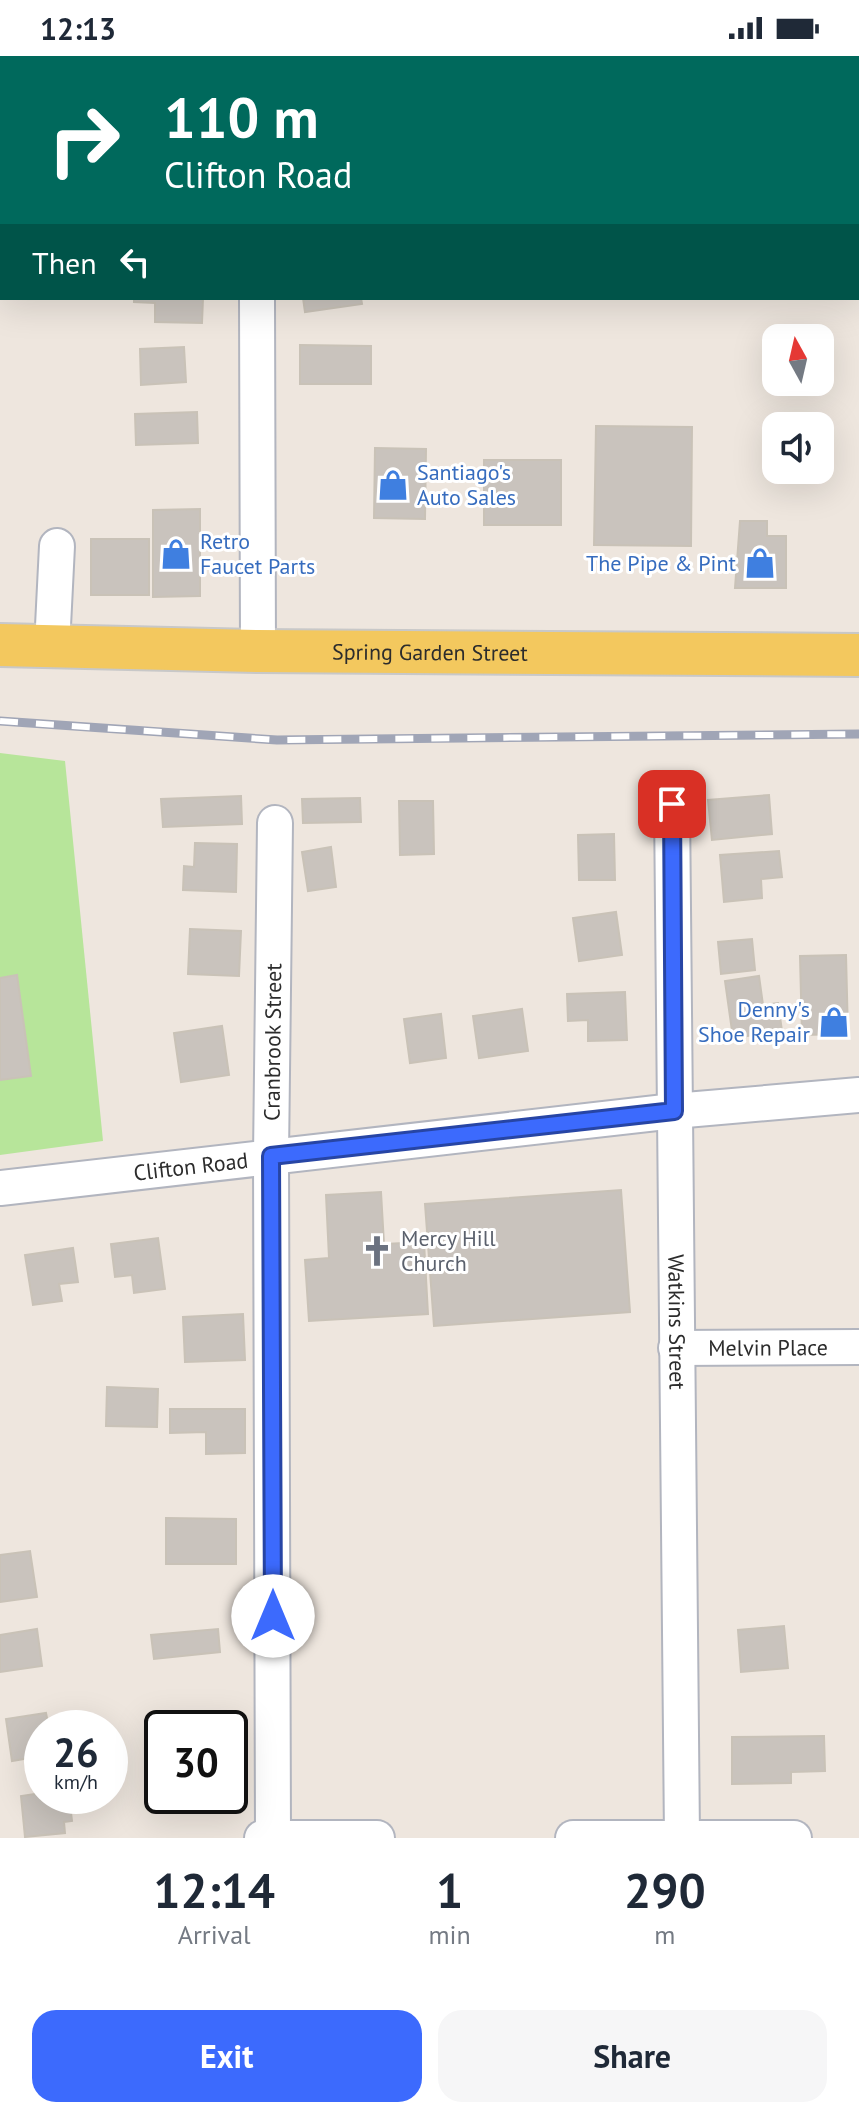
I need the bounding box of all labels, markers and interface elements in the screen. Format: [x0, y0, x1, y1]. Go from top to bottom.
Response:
text: 12:13 [40, 9, 116, 48]
text: 110 m [164, 81, 319, 153]
icon: right [32, 88, 136, 192]
text: Clifton Road [164, 151, 352, 198]
icon: left [113, 240, 157, 284]
text: Then [32, 243, 97, 282]
north arrow [762, 324, 834, 396]
map controls [762, 324, 834, 484]
button: sound [762, 412, 834, 484]
place label: Santiago's Auto Sales [417, 458, 516, 511]
shop icon: Santiago's Auto Sales [376, 468, 410, 502]
place label: Retro Faucet Parts [200, 527, 315, 580]
shop icon: Retro Faucet Parts [159, 537, 193, 571]
shop icon: The Pipe & Pint [743, 546, 777, 580]
place label: The Pipe & Pint [586, 549, 737, 577]
street label: Spring Garden Street [332, 637, 528, 667]
pin [638, 770, 706, 838]
icon: arrive [650, 782, 694, 826]
street label: Cranbrook Street [257, 963, 287, 1121]
place label: Denny's Shoe Repair [698, 995, 811, 1048]
shop icon: Denny's Shoe Repair [817, 1005, 851, 1039]
street label: Clifton Road [132, 1146, 250, 1187]
place label: Mercy Hill Church [401, 1224, 496, 1277]
church icon: Mercy Hill Church [360, 1234, 394, 1268]
street label: Watkins Street [662, 1254, 692, 1390]
street label: Melvin Place [708, 1333, 828, 1362]
position arrow [231, 1574, 315, 1658]
speed limit sign: 30 [144, 1710, 248, 1814]
text: 26 [53, 1726, 99, 1778]
text: km/h [54, 1769, 98, 1795]
text: 12:14 [153, 1859, 275, 1921]
text: 1 [436, 1859, 463, 1921]
text: 290 [624, 1859, 706, 1921]
text: Arrival [178, 1918, 251, 1951]
text: min [428, 1918, 471, 1951]
text: m [654, 1918, 675, 1951]
button: Exit [32, 2010, 422, 2102]
button: Share [438, 2010, 827, 2102]

